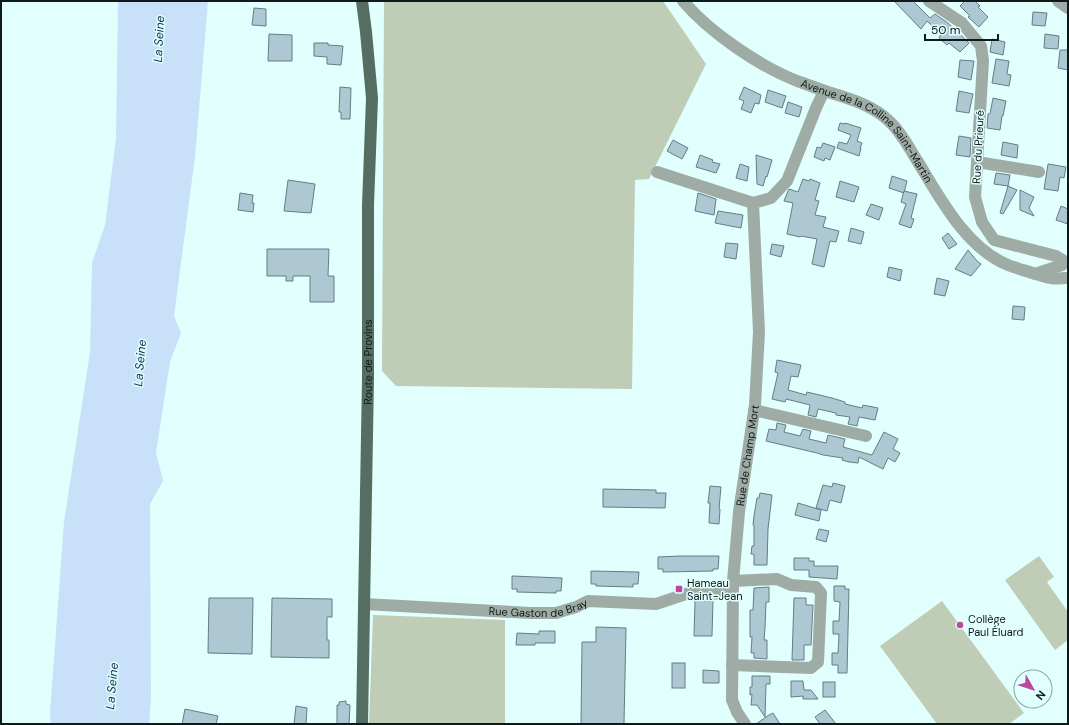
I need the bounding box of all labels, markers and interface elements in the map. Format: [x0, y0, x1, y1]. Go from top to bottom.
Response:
water label: La Seine [150, 15, 168, 63]
scale bar [925, 16, 998, 42]
text: 50 m [931, 22, 960, 38]
street label: Avenue de la Colline Saint-Martin [799, 76, 936, 185]
street label: Rue du Prieuré [969, 110, 987, 184]
street label: Route de Provins [361, 319, 375, 405]
water label: La Seine [130, 339, 150, 387]
street label: Rue de Champ Mort [733, 404, 762, 507]
place label: Hameau Saint-Jean [687, 576, 743, 603]
marker: Hameau Saint-Jean [674, 584, 684, 594]
street label: Rue Gaston de Bray [488, 595, 590, 620]
place label: Collège Paul Éluard [968, 612, 1024, 639]
marker: Collège Paul Éluard [955, 620, 965, 630]
water label: La Seine [102, 662, 122, 710]
north arrow [1013, 669, 1053, 709]
text: N [1033, 688, 1049, 703]

